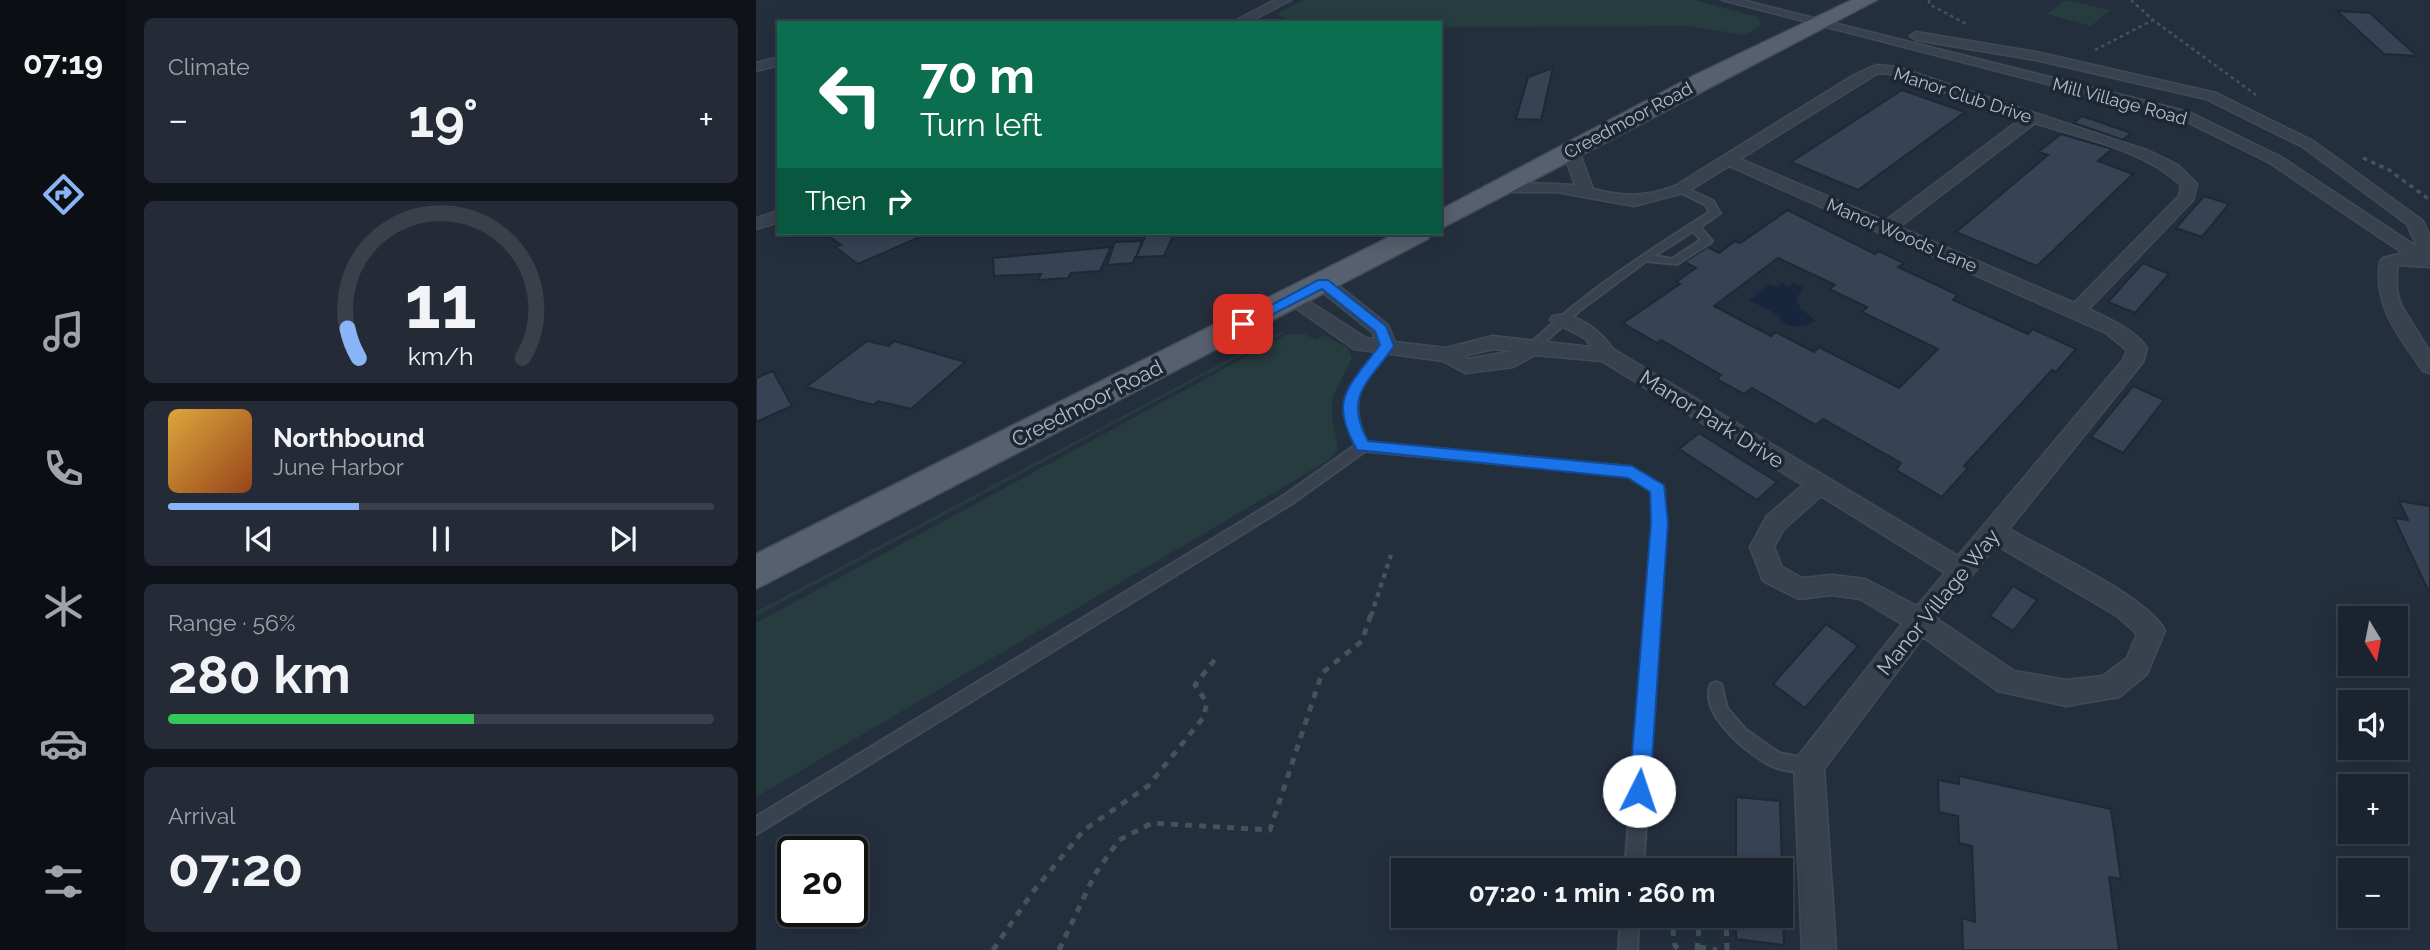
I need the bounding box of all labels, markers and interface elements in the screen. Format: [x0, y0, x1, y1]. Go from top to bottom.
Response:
text: 07:19 [23, 44, 103, 81]
text: 70 m [920, 47, 1035, 104]
icon: left [805, 49, 896, 140]
text: Climate [168, 53, 250, 80]
street label: Manor Club Drive [1891, 63, 2035, 127]
street label: Mill Village Road [2051, 73, 2189, 129]
street label: Creedmoor Road [1560, 77, 1696, 163]
text: 19° [409, 88, 478, 149]
text: − [168, 97, 188, 142]
text: + [698, 97, 714, 142]
text: Turn left [920, 106, 1042, 143]
icon: directions [39, 170, 88, 219]
icon: right [880, 182, 918, 220]
text: Then [805, 186, 866, 216]
street label: Manor Woods Lane [1824, 194, 1981, 276]
text: 11 [405, 260, 477, 345]
pin [1213, 294, 1273, 354]
icon: arrive [1224, 305, 1262, 343]
icon: music [39, 307, 88, 356]
text: km/h [408, 341, 474, 371]
street label: Creedmoor Road [1007, 354, 1167, 452]
street label: Manor Park Drive [1635, 365, 1789, 473]
text: Northbound [273, 423, 425, 453]
icon: phone [39, 444, 88, 493]
text: June Harbor [273, 453, 404, 480]
icon: previous [240, 520, 278, 558]
icon: pause [422, 520, 460, 558]
icon: next [604, 520, 642, 558]
street label: Manor Village Way [1871, 524, 2005, 680]
icon: climate [39, 582, 88, 631]
north arrow [2338, 606, 2408, 676]
map controls [2338, 606, 2408, 928]
text: Range · 56% [168, 609, 295, 636]
text: 280 km [168, 644, 351, 705]
button: sound [2338, 690, 2408, 760]
icon: car [39, 719, 88, 768]
position arrow [1602, 754, 1676, 828]
button: + [2338, 774, 2408, 844]
text: Arrival [168, 802, 235, 829]
speed limit sign: 20 [777, 836, 868, 927]
text: 07:20 [168, 837, 303, 898]
icon: filters [39, 857, 88, 906]
button: − [2338, 858, 2408, 928]
text: 07:20 · 1 min · 260 m [1469, 878, 1715, 908]

